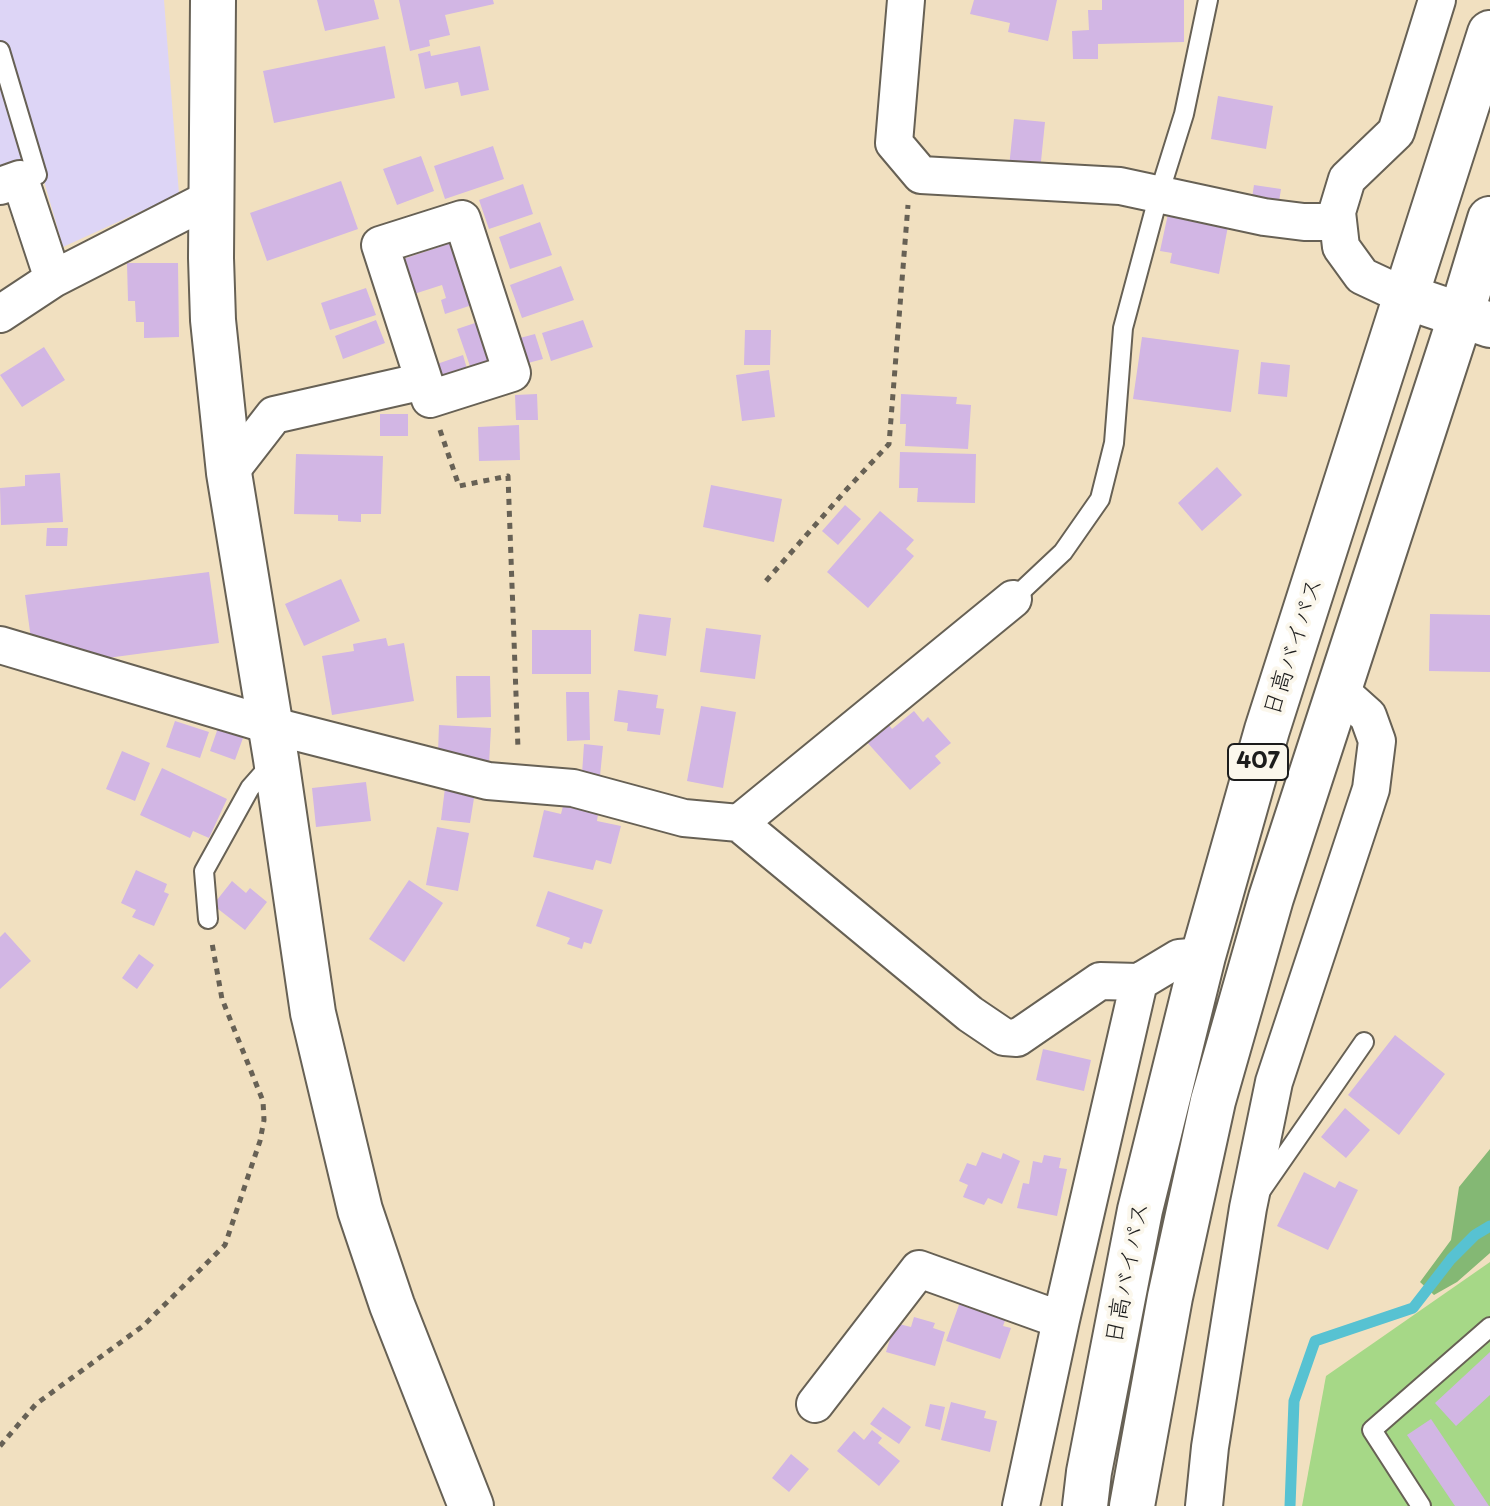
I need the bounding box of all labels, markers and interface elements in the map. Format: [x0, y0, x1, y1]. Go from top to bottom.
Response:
street label: 日高バイパス [1258, 574, 1330, 720]
road number: 407 [1228, 744, 1288, 780]
street label: 日高バイパス [1100, 1200, 1156, 1346]

